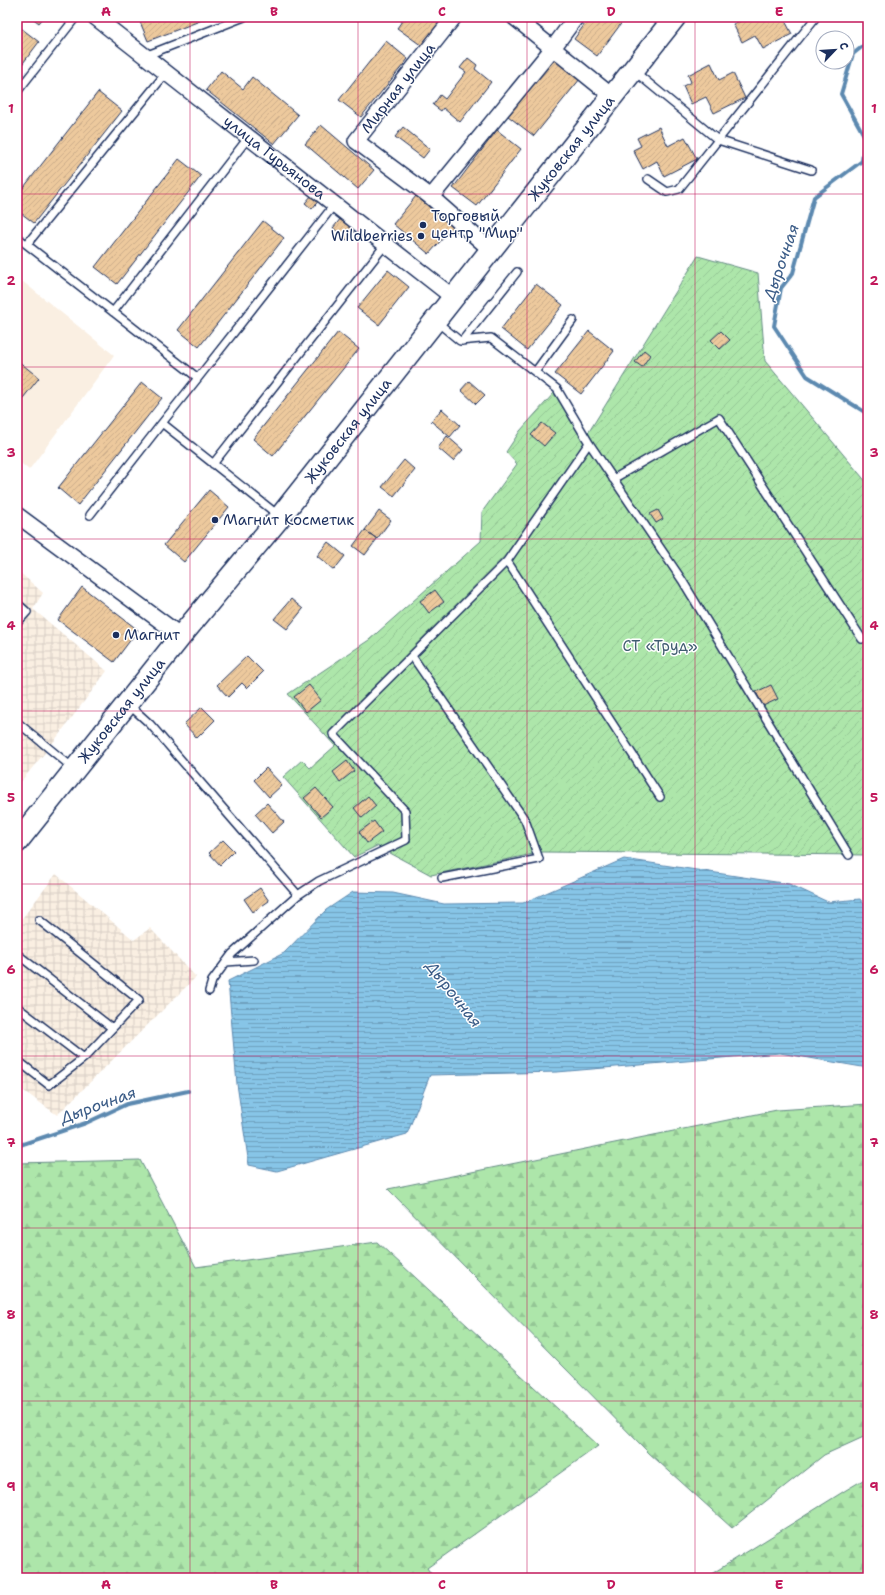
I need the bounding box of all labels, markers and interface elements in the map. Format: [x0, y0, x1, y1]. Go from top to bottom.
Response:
text: A [101, 3, 111, 20]
text: B [270, 3, 278, 20]
text: C [438, 3, 446, 20]
text: D [606, 3, 616, 20]
text: E [775, 3, 784, 20]
north arrow [815, 30, 855, 70]
street label: Мирная улица [356, 38, 440, 137]
text: С [835, 40, 852, 52]
street label: Жуковская улица [523, 91, 620, 205]
text: 1 [8, 100, 14, 117]
text: 1 [871, 100, 877, 117]
street label: улица Гурьянова [219, 111, 330, 204]
place label: Торговый центр "Мир" [431, 206, 523, 243]
marker: Торговый центр "Мир" [418, 220, 428, 230]
water label: Дырочная [758, 221, 804, 304]
place label: Wildberries [331, 226, 413, 246]
marker: Wildberries [416, 231, 426, 241]
text: 2 [6, 272, 16, 289]
text: 2 [869, 272, 879, 289]
street label: Жуковская улица [300, 373, 396, 488]
text: 3 [6, 444, 16, 461]
text: 3 [869, 444, 879, 461]
place label: Магнит Косметик [223, 510, 354, 530]
marker: Магнит Косметик [210, 515, 220, 525]
text: 4 [6, 617, 16, 634]
text: 4 [869, 617, 879, 634]
place label: Магнит [124, 625, 180, 645]
marker: Магнит [111, 630, 121, 640]
park label: СТ «Труд» [623, 636, 698, 656]
street label: Жуковская улица [74, 653, 170, 767]
text: 5 [7, 789, 15, 806]
text: 5 [870, 789, 878, 806]
water label: Дырочная [421, 956, 487, 1032]
text: 6 [6, 961, 16, 978]
text: 6 [869, 961, 879, 978]
water label: Дырочная [56, 1082, 139, 1129]
text: 7 [6, 1134, 16, 1151]
text: 7 [869, 1134, 879, 1151]
text: 8 [6, 1306, 16, 1323]
text: 8 [869, 1306, 879, 1323]
text: 9 [6, 1478, 16, 1495]
text: 9 [869, 1478, 879, 1495]
text: A [101, 1576, 111, 1593]
text: B [270, 1576, 278, 1593]
text: C [438, 1576, 446, 1593]
text: D [606, 1576, 616, 1593]
text: E [775, 1576, 784, 1593]

